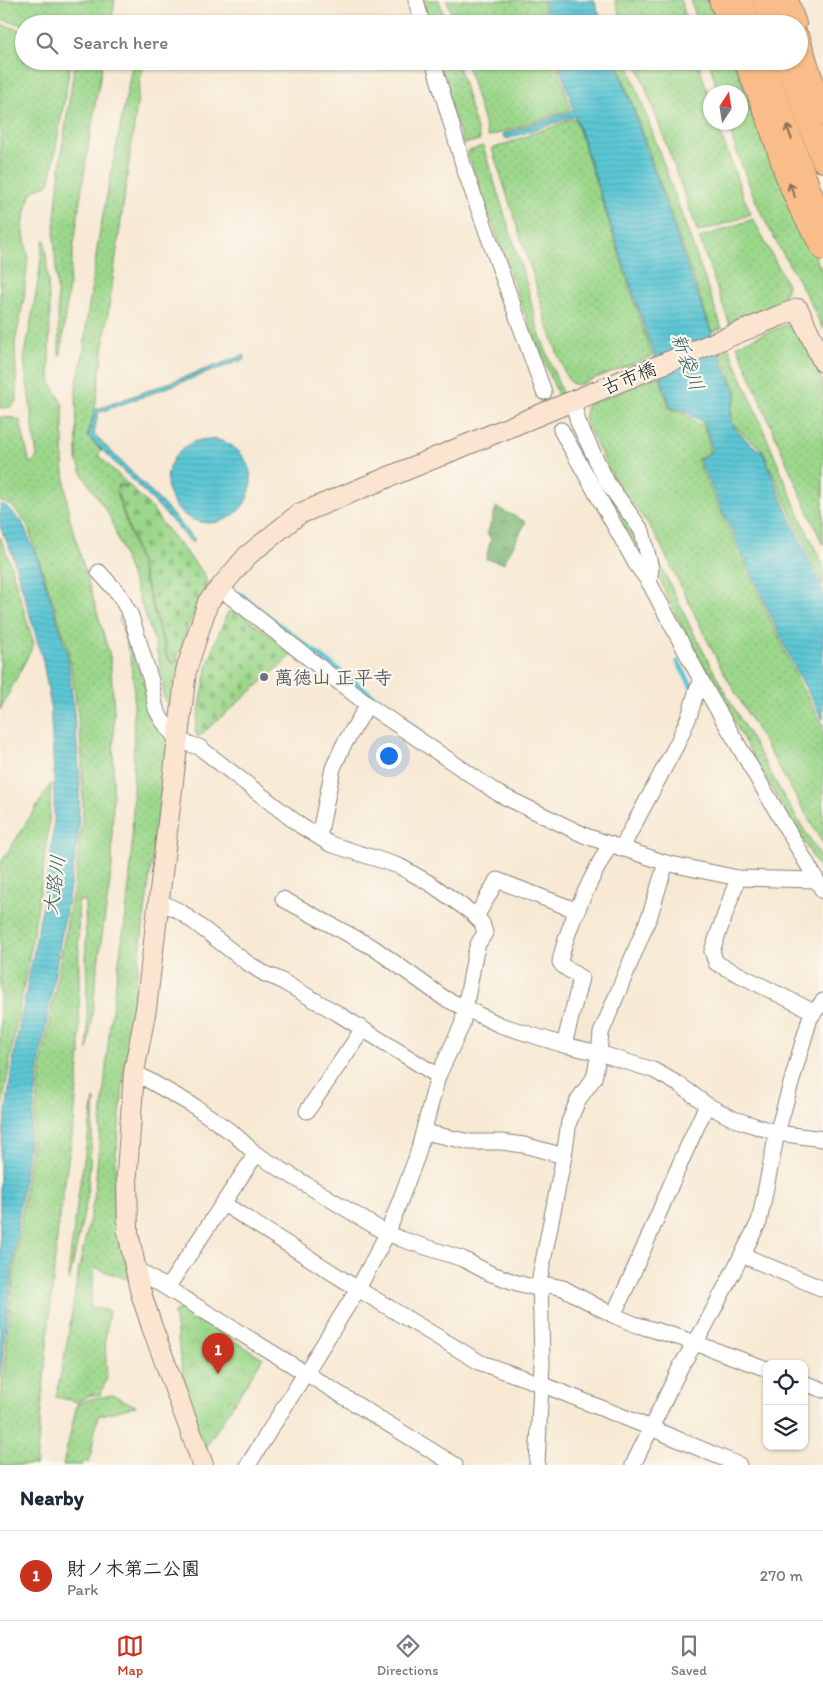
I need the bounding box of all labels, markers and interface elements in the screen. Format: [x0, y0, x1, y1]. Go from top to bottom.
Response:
search box [15, 15, 808, 70]
icon: search [33, 29, 61, 57]
text: Search here [73, 31, 168, 54]
north arrow [703, 85, 748, 130]
one-way arrow [784, 125, 793, 140]
one-way arrow [787, 183, 796, 198]
water label: 新袋川 [666, 330, 710, 394]
street label: 古市橋 [598, 357, 660, 399]
place label: 萬徳山 正平寺 [274, 666, 392, 689]
marker: 萬徳山 正平寺 [258, 671, 270, 683]
your location [376, 743, 402, 769]
water label: 大路川 [38, 854, 70, 916]
pin: 1 [202, 1333, 234, 1374]
map controls [763, 1360, 808, 1450]
button: locate [763, 1360, 808, 1405]
button: layers [763, 1405, 808, 1450]
text: Nearby [20, 1485, 84, 1510]
text: 財ノ木第二公園 [67, 1557, 200, 1580]
text: 1 [32, 1566, 40, 1585]
text: 270 m [760, 1566, 803, 1585]
text: Park [67, 1580, 98, 1599]
tab: Map [116, 1632, 144, 1679]
tab: Directions [377, 1632, 438, 1679]
tab: Saved [671, 1632, 707, 1679]

